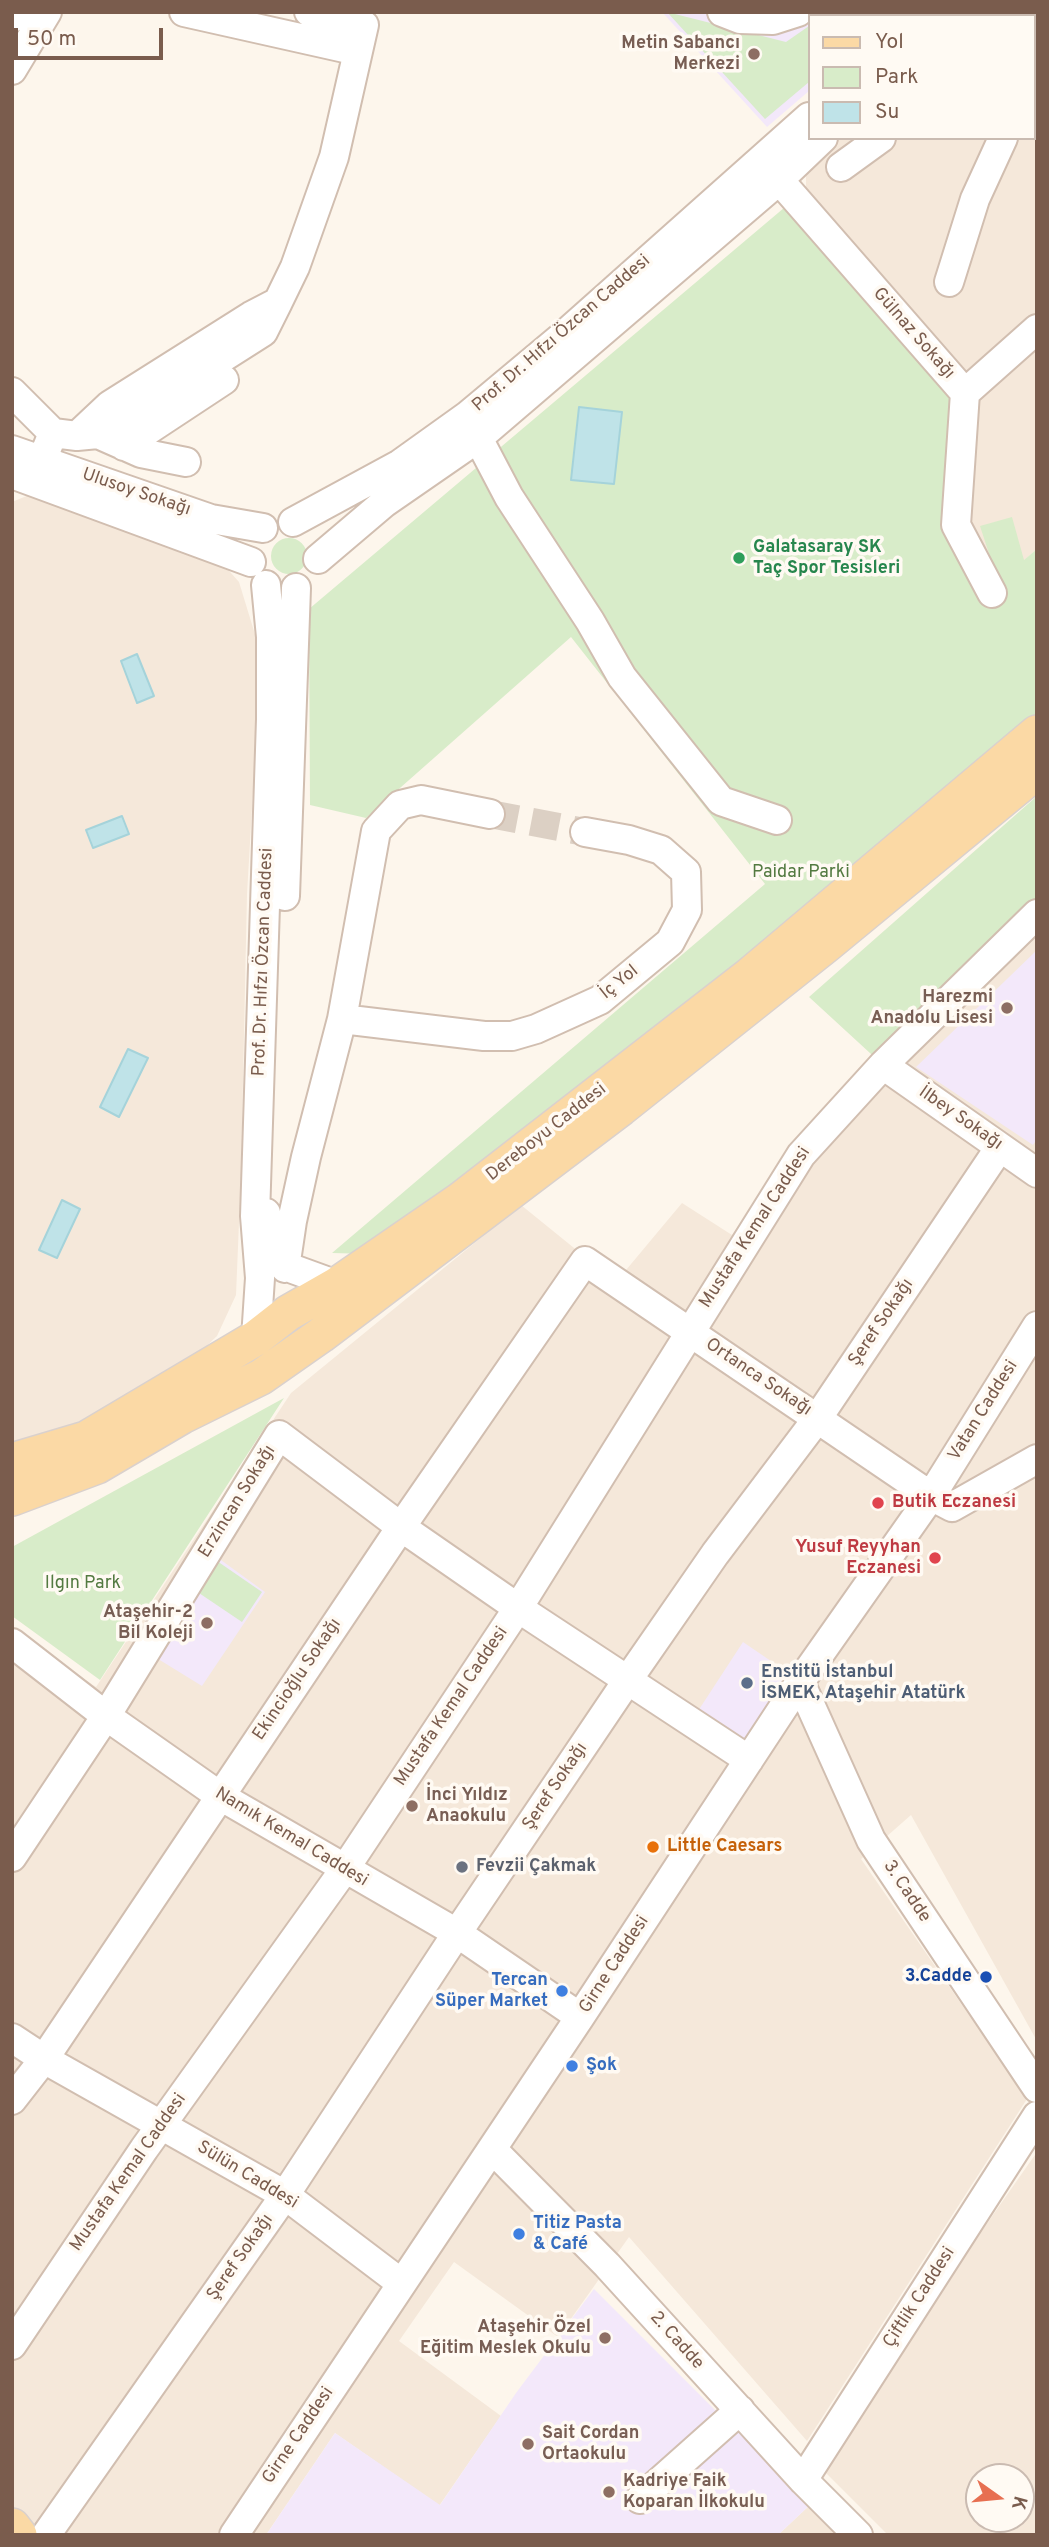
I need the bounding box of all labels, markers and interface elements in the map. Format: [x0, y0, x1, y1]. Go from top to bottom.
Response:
scale bar [18, 14, 166, 58]
legend [808, 14, 1035, 140]
text: 50 m [27, 26, 76, 53]
text: Yol [875, 29, 904, 56]
place label: Metin Sabancı Merkezi [621, 33, 740, 76]
marker: Metin Sabancı Merkezi [746, 46, 762, 62]
text: Park [875, 64, 918, 91]
text: Su [875, 99, 899, 126]
street label: Prof. Dr. Hıfzı Özcan Caddesi [469, 251, 655, 417]
street label: Gülnaz Sokağı [867, 284, 959, 384]
street label: Ulusoy Sokağı [79, 464, 193, 522]
place label: Galatasaray SK Taç Spor Tesisleri [753, 537, 900, 580]
marker: Galatasaray SK Taç Spor Tesisleri [731, 550, 747, 566]
street label: Prof. Dr. Hıfzı Özcan Caddesi [249, 847, 279, 1077]
park label: Paidar Parki [752, 862, 850, 884]
street label: İç Yol [597, 961, 643, 1005]
place label: Harezmi Anadolu Lisesi [871, 987, 993, 1030]
marker: Harezmi Anadolu Lisesi [999, 1000, 1015, 1016]
street label: Dereboyu Caddesi [483, 1079, 611, 1187]
street label: İlbey Sokağı [914, 1082, 1006, 1156]
street label: Mustafa Kemal Caddesi [696, 1143, 816, 1313]
street label: Şeref Sokağı [845, 1275, 919, 1371]
street label: Ortanca Sokağı [701, 1334, 815, 1422]
street label: Vatan Caddesi [945, 1357, 1023, 1465]
street label: Erzincan Sokağı [195, 1442, 281, 1562]
place label: Butik Eczanesi [892, 1492, 1016, 1514]
marker: Butik Eczanesi [870, 1495, 886, 1511]
place label: Yusuf Reyyhan Eczanesi [795, 1537, 921, 1580]
marker: Yusuf Reyyhan Eczanesi [927, 1550, 943, 1566]
park label: Ilgın Park [45, 1573, 121, 1595]
place label: Ataşehir-2 Bil Koleji [103, 1602, 193, 1644]
marker: Ataşehir-2 Bil Koleji [199, 1615, 215, 1631]
street label: Ekincioğlu Sokağı [249, 1615, 347, 1745]
street label: Mustafa Kemal Caddesi [391, 1623, 513, 1791]
place label: Enstitü İstanbul İSMEK, Ataşehir Atatürk [761, 1662, 965, 1704]
marker: Enstitü İstanbul İSMEK, Ataşehir Atatürk [739, 1675, 755, 1691]
street label: Şeref Sokağı [519, 1739, 593, 1835]
street label: Namık Kemal Caddesi [210, 1784, 372, 1892]
place label: İnci Yıldız Anaokulu [426, 1785, 508, 1828]
marker: İnci Yıldız Anaokulu [404, 1798, 420, 1814]
place label: Little Caesars [667, 1836, 782, 1858]
marker: Little Caesars [645, 1839, 661, 1855]
place label: Fevzii Çakmak [476, 1856, 596, 1878]
street label: 3. Cadde [877, 1857, 935, 1927]
marker: Fevzii Çakmak [454, 1859, 470, 1875]
street label: Girne Caddesi [575, 1912, 655, 2018]
place label: 3.Cadde [905, 1966, 972, 1988]
marker: 3.Cadde [978, 1969, 994, 1985]
place label: Tercan Süper Market [435, 1970, 548, 2012]
marker: Tercan Süper Market [554, 1983, 570, 1999]
place label: Şok [586, 2055, 617, 2077]
marker: Şok [564, 2058, 580, 2074]
street label: Mustafa Kemal Caddesi [66, 2090, 192, 2256]
street label: Sülün Caddesi [192, 2137, 302, 2215]
street label: Şeref Sokağı [203, 2211, 279, 2305]
place label: Titiz Pasta & Café [533, 2213, 622, 2256]
marker: Titiz Pasta & Café [511, 2226, 527, 2242]
street label: Çiftlik Caddesi [879, 2243, 961, 2353]
street label: 2. Cadde [644, 2308, 708, 2374]
place label: Ataşehir Özel Eğitim Meslek Okulu [420, 2317, 591, 2360]
marker: Ataşehir Özel Eğitim Meslek Okulu [597, 2330, 613, 2346]
street label: Girne Caddesi [259, 2383, 339, 2489]
place label: Sait Cordan Ortaokulu [542, 2423, 639, 2466]
marker: Sait Cordan Ortaokulu [520, 2436, 536, 2452]
north arrow [965, 2463, 1035, 2533]
place label: Kadriye Faik Koparan İlkokulu [623, 2471, 765, 2514]
marker: Kadriye Faik Koparan İlkokulu [601, 2484, 617, 2500]
text: K [1005, 2493, 1032, 2513]

